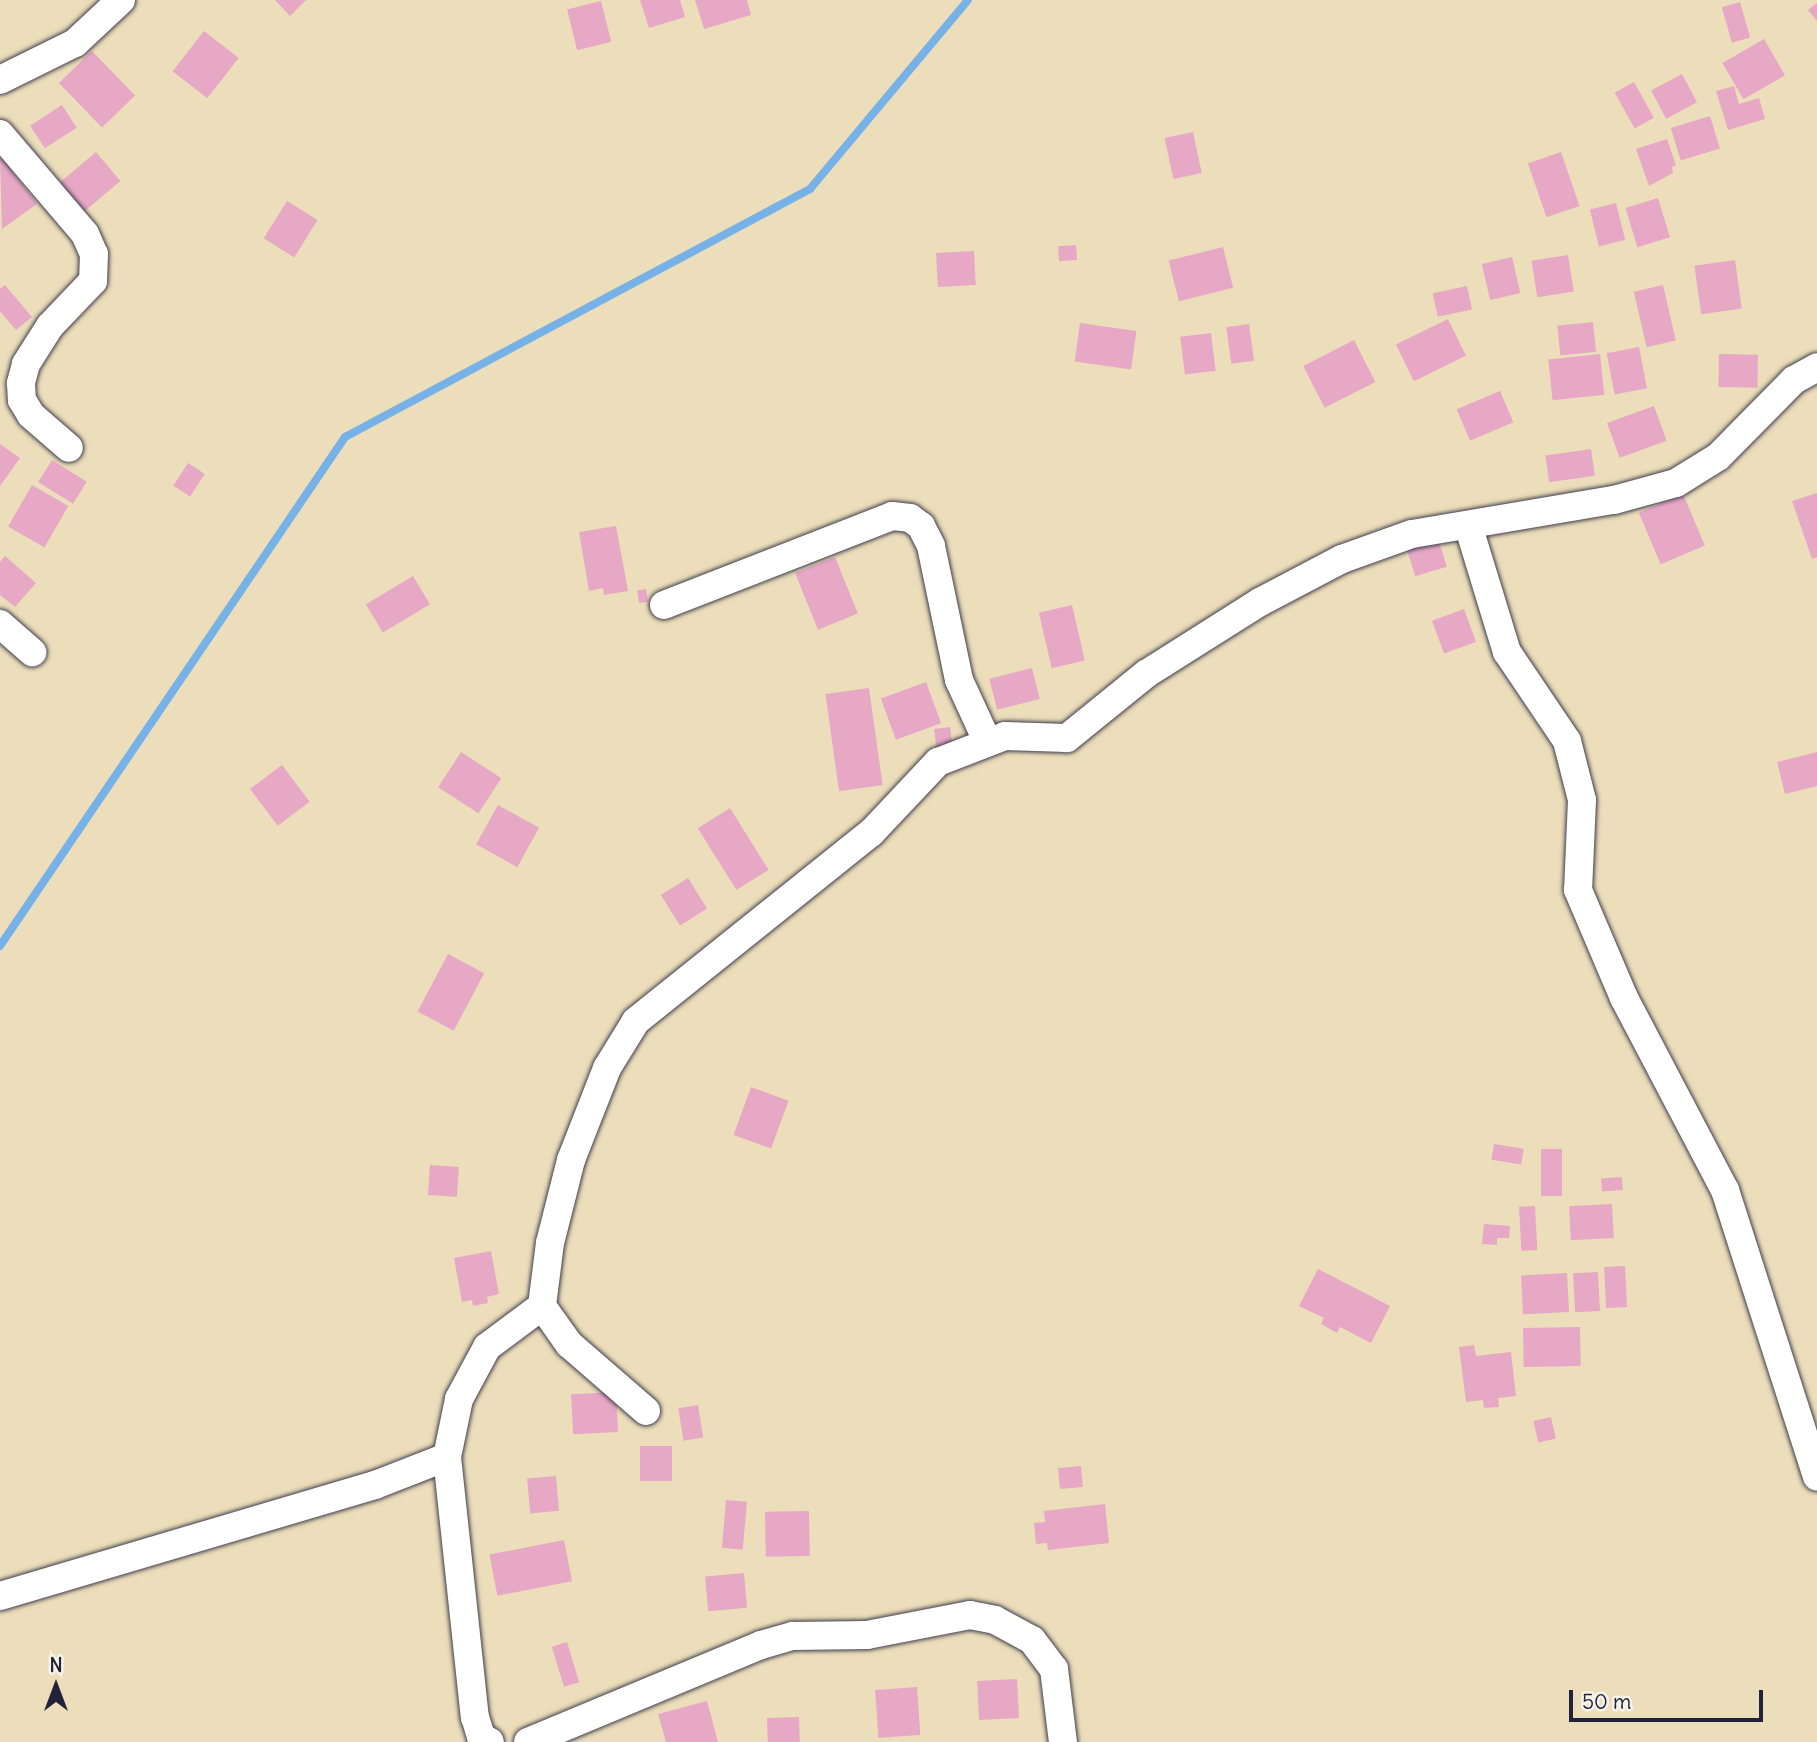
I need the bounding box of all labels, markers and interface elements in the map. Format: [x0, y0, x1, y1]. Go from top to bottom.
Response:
north arrow [21, 1651, 91, 1721]
text: N [49, 1653, 63, 1677]
scale bar [1572, 1676, 1766, 1720]
text: 50 m [1582, 1688, 1631, 1715]

